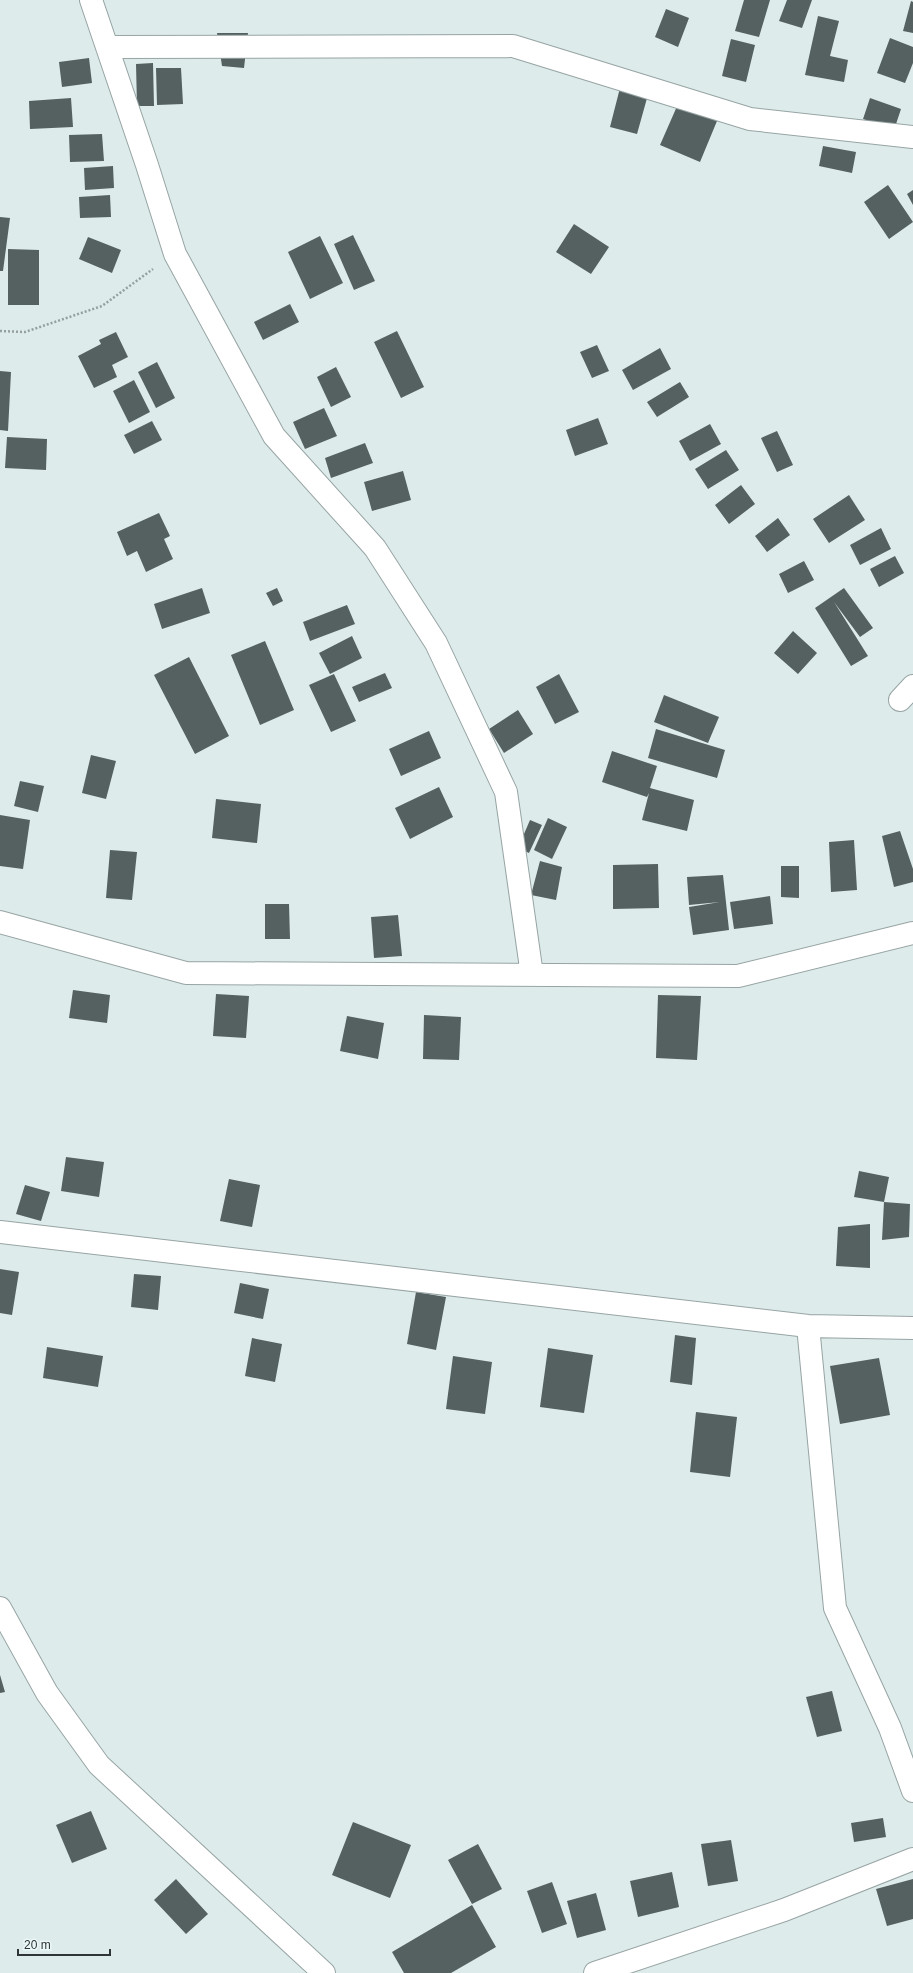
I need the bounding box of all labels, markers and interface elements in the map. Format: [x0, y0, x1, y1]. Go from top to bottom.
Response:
scale bar [18, 1931, 110, 1957]
text: 20 m [24, 1938, 51, 1952]

